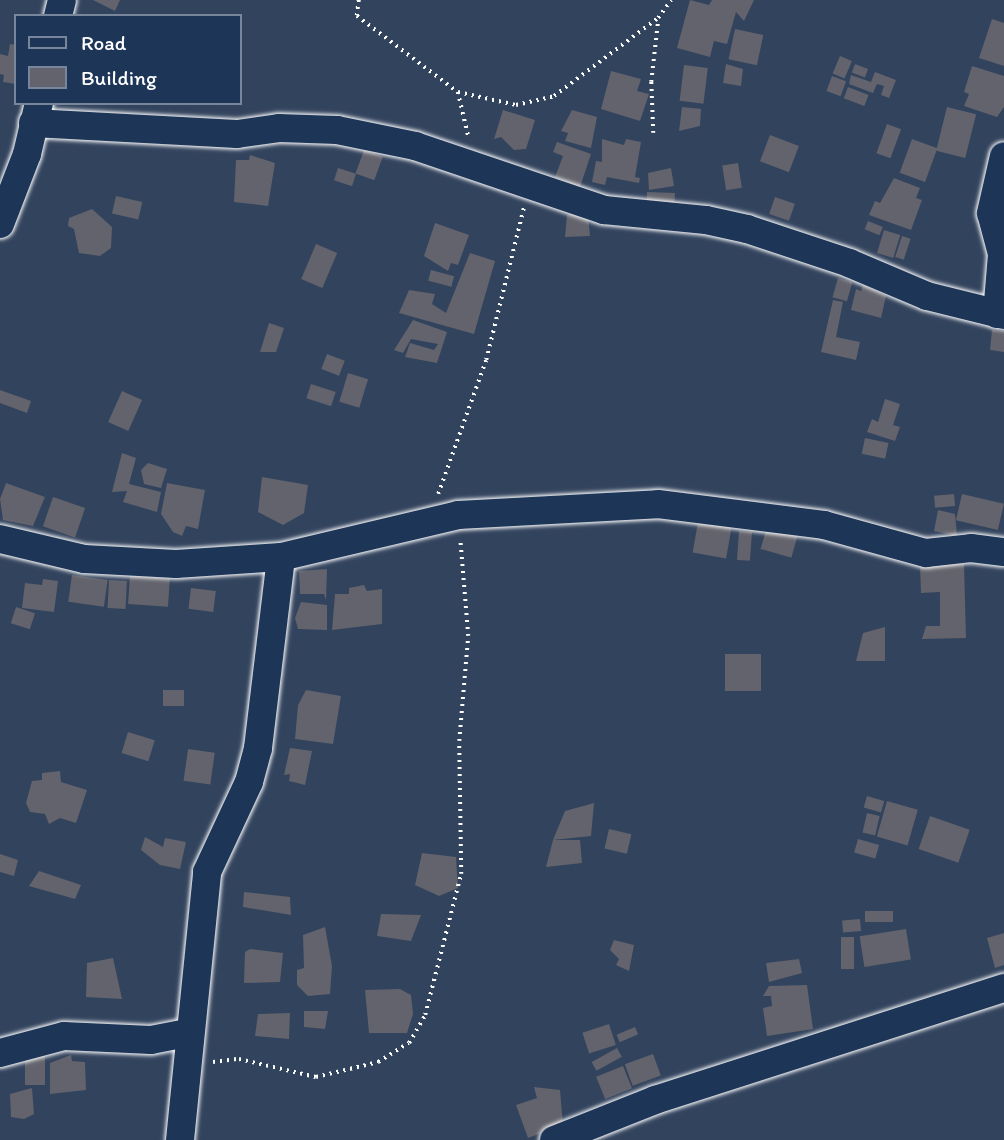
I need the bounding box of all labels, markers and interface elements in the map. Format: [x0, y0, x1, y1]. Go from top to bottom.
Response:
legend [14, 14, 242, 105]
text: Road [81, 30, 126, 55]
text: Building [81, 65, 157, 90]

